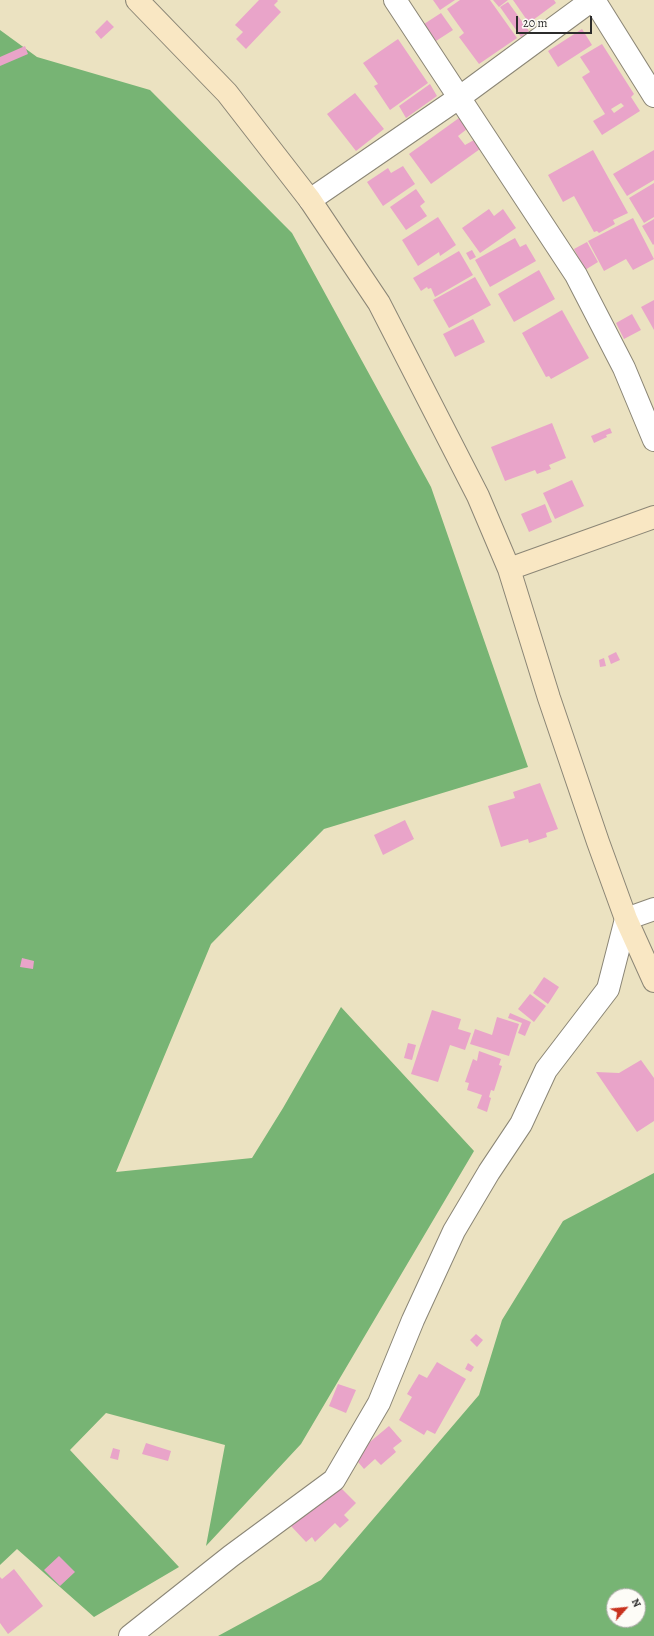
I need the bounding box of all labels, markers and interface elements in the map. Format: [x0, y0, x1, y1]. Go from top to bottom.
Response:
scale bar [518, 8, 594, 34]
text: 20 m [523, 15, 547, 31]
north arrow [606, 1588, 646, 1628]
text: N [628, 1596, 645, 1610]

